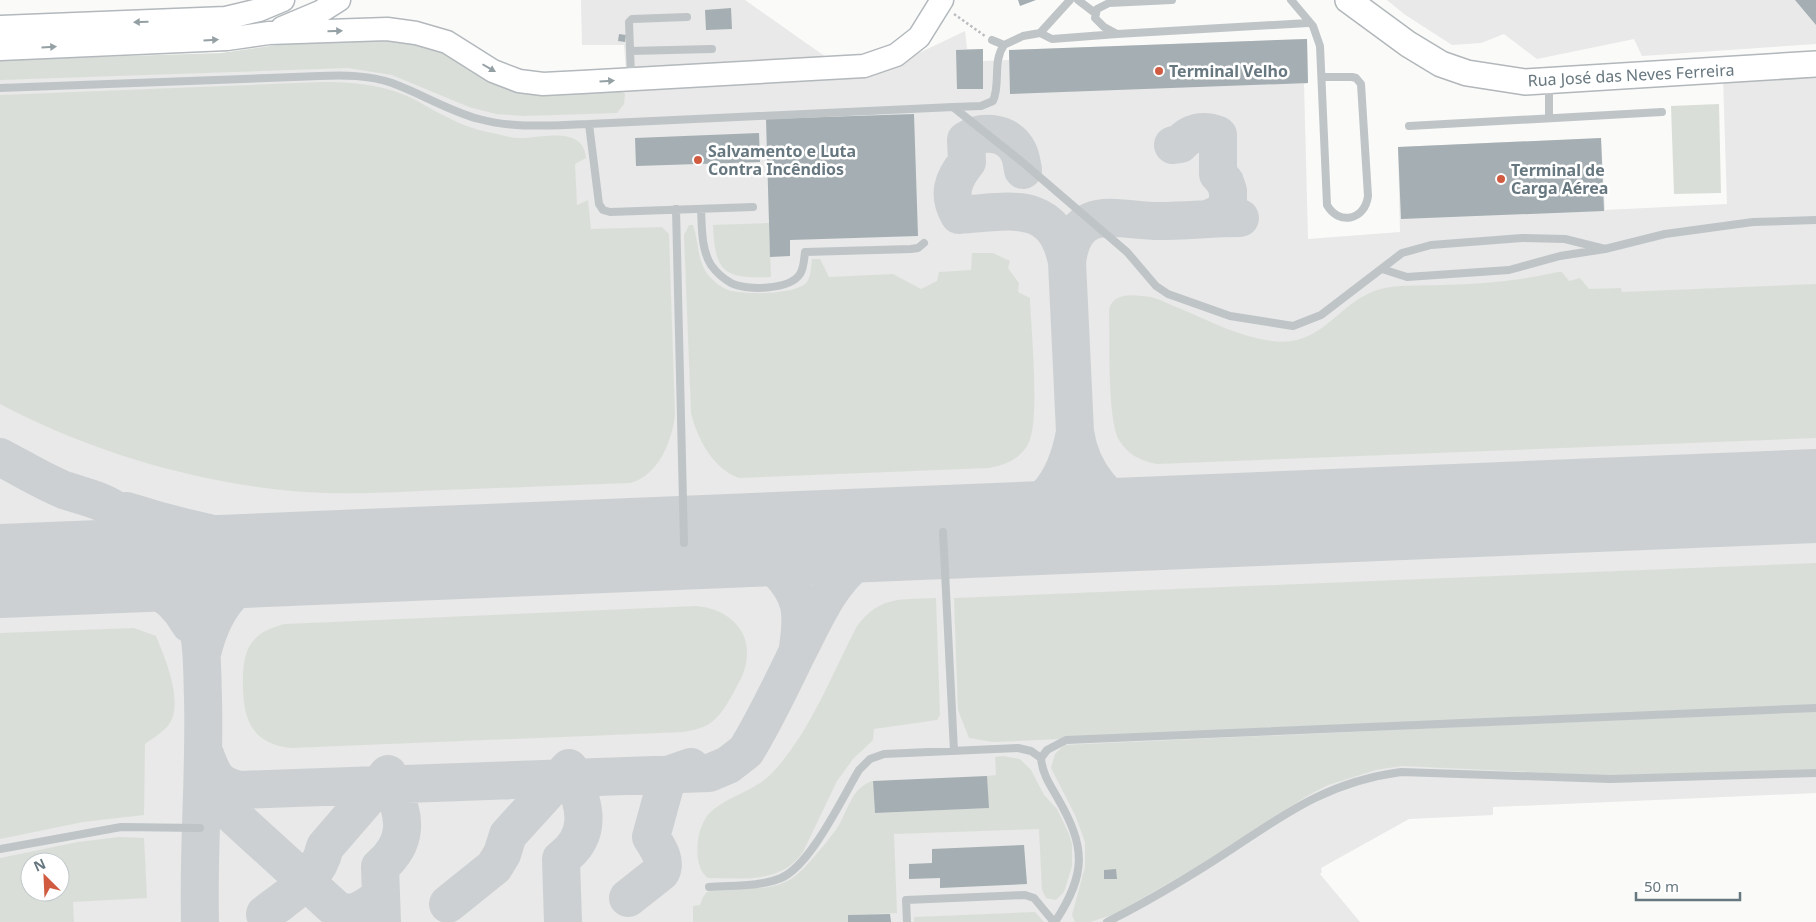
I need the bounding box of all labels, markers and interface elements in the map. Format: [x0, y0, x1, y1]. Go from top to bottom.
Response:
one-way arrow [133, 18, 149, 26]
one-way arrow [328, 27, 344, 35]
one-way arrow [203, 35, 219, 43]
one-way arrow [41, 43, 57, 51]
street label: Rua José das Neves Ferreira [1527, 59, 1735, 91]
place label: Terminal Velho [1169, 60, 1288, 82]
one-way arrow [483, 63, 496, 72]
marker: Terminal Velho [1153, 65, 1165, 77]
one-way arrow [599, 76, 615, 84]
place label: Salvamento e Luta Contra Incêndios [708, 140, 856, 180]
marker: Salvamento e Luta Contra Incêndios [692, 154, 704, 166]
place label: Terminal de Carga Aérea [1511, 159, 1608, 199]
marker: Terminal de Carga Aérea [1495, 173, 1507, 185]
north arrow [20, 852, 70, 902]
text: N [30, 854, 49, 876]
scale bar [1636, 870, 1740, 902]
text: 50 m [1644, 876, 1679, 896]

